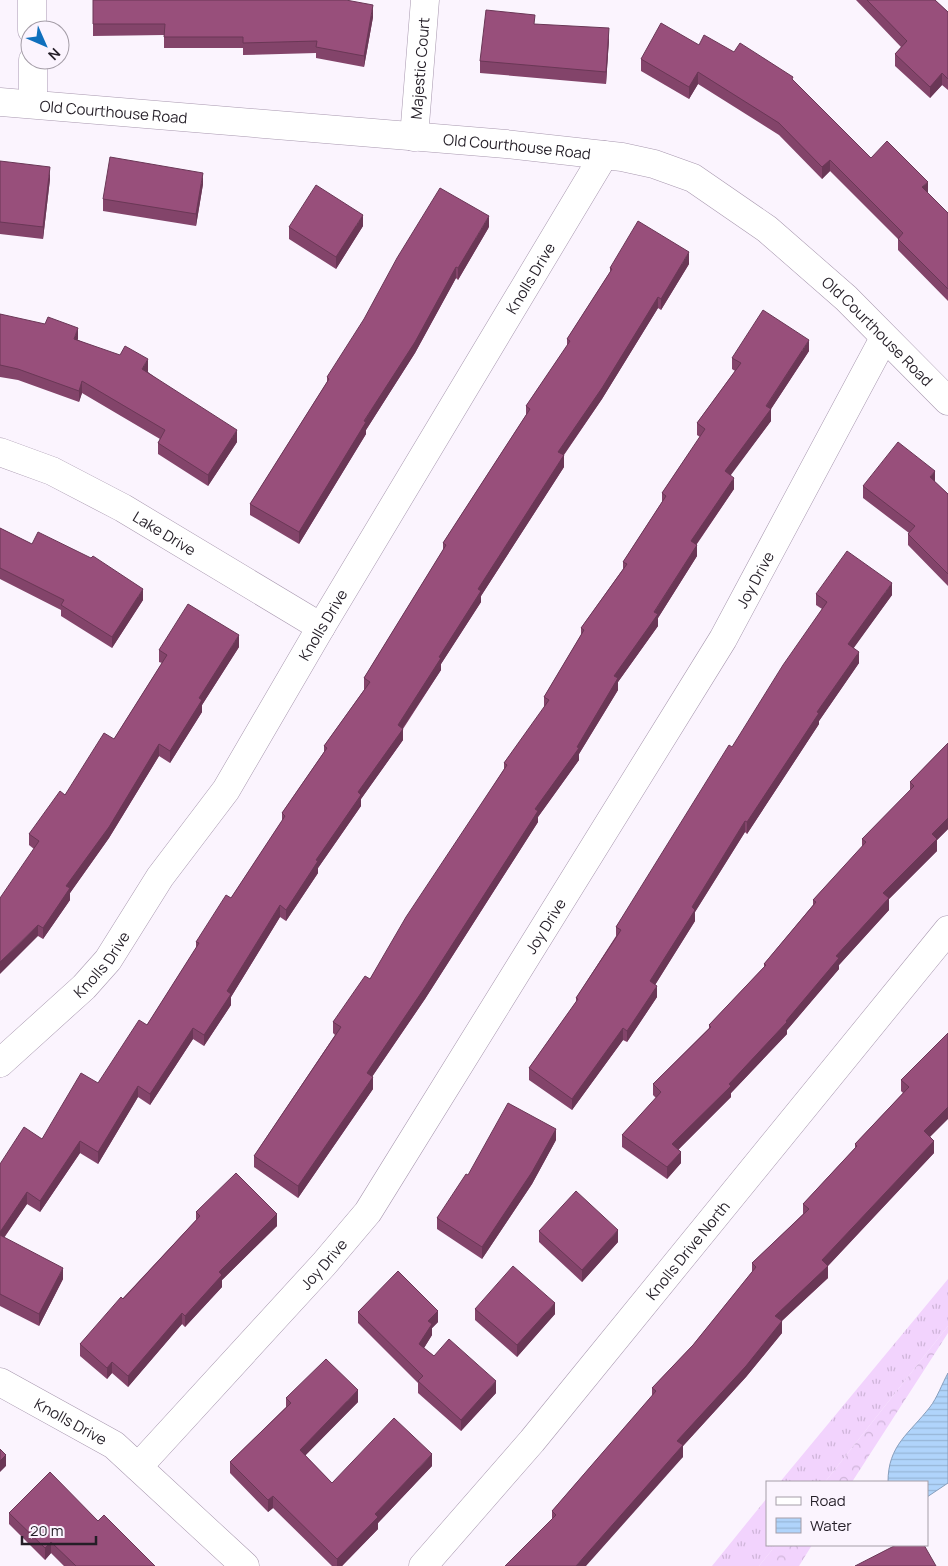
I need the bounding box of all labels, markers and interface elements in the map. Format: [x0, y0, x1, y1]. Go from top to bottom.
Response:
street label: Majestic Court [405, 16, 434, 120]
north arrow [20, 20, 70, 70]
text: N [44, 44, 65, 65]
street label: Old Courthouse Road [39, 95, 188, 128]
street label: Old Courthouse Road [443, 128, 592, 164]
street label: Knolls Drive [501, 238, 560, 318]
street label: Old Courthouse Road [818, 271, 938, 390]
street label: Lake Drive [129, 506, 200, 560]
street label: Joy Drive [731, 547, 779, 612]
street label: Knolls Drive [293, 585, 352, 664]
street label: Joy Drive [520, 894, 571, 958]
street label: Knolls Drive [69, 927, 134, 1002]
street label: Knolls Drive North [641, 1196, 734, 1304]
street label: Joy Drive [295, 1234, 352, 1294]
street label: Knolls Drive [31, 1393, 111, 1450]
legend [766, 1481, 928, 1546]
text: Road [810, 1490, 846, 1511]
scale bar [22, 1514, 96, 1546]
text: Water [810, 1515, 852, 1536]
text: 20 m [30, 1520, 63, 1541]

